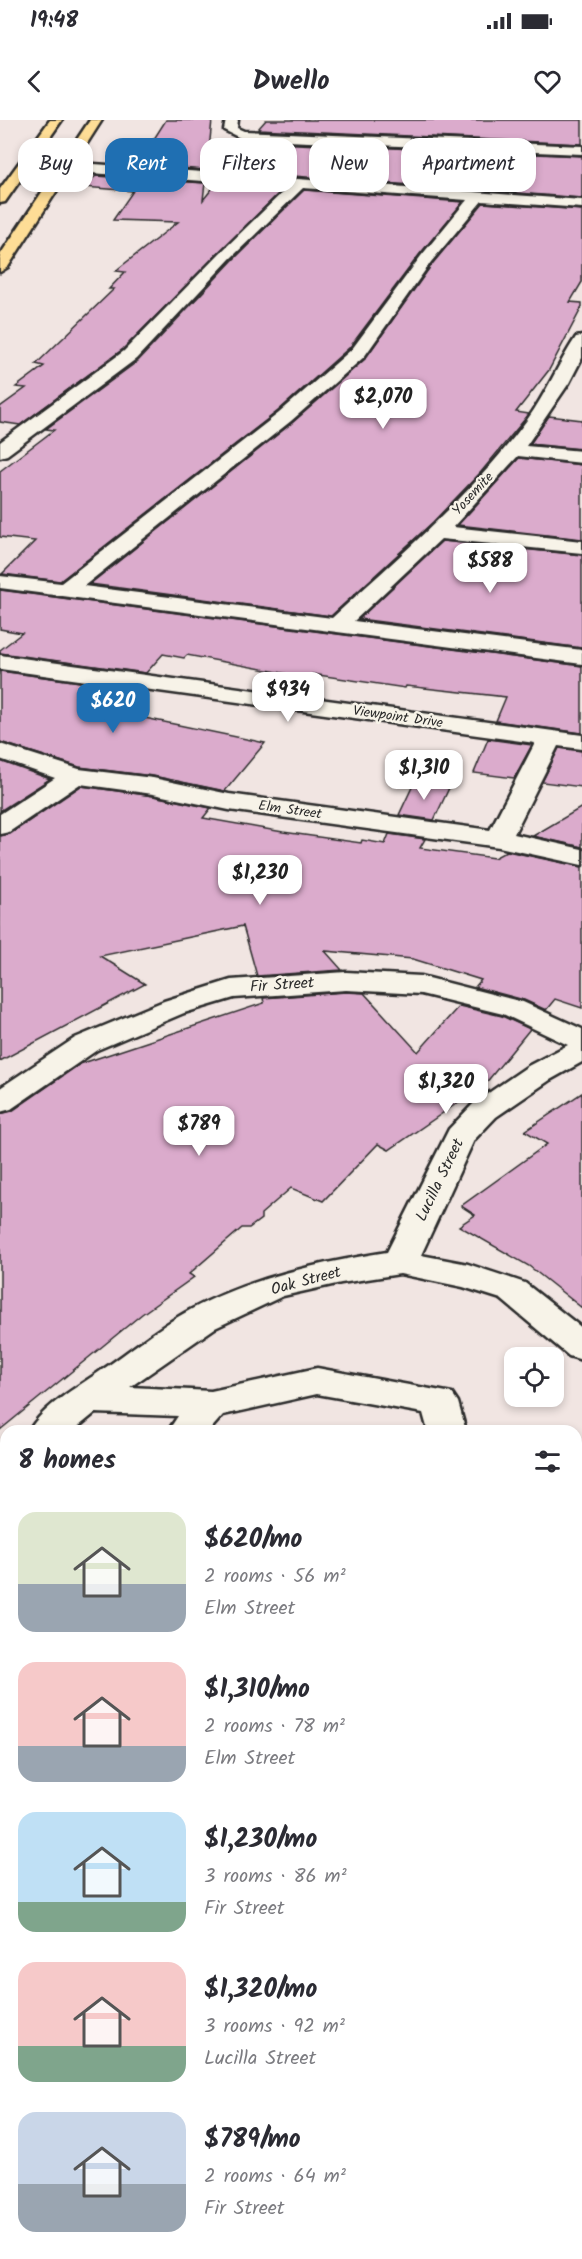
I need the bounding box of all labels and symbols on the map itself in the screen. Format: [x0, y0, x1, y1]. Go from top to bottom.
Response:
pin: $2,070 [334, 379, 432, 430]
street label: Yosemite [447, 467, 500, 521]
pin: $588 [454, 543, 526, 594]
pin: $934 [252, 672, 324, 723]
pin: $620 [77, 683, 149, 734]
street label: Viewpoint Drive [352, 700, 445, 734]
pin: $1,310 [375, 750, 473, 801]
street label: Elm Street [257, 795, 324, 825]
pin: $1,230 [211, 855, 309, 906]
street label: Fir Street [249, 970, 316, 1000]
pin: $1,320 [397, 1064, 495, 1115]
pin: $789 [163, 1106, 235, 1157]
street label: Lucilla Street [409, 1133, 471, 1226]
street label: Oak Street [268, 1259, 345, 1302]

